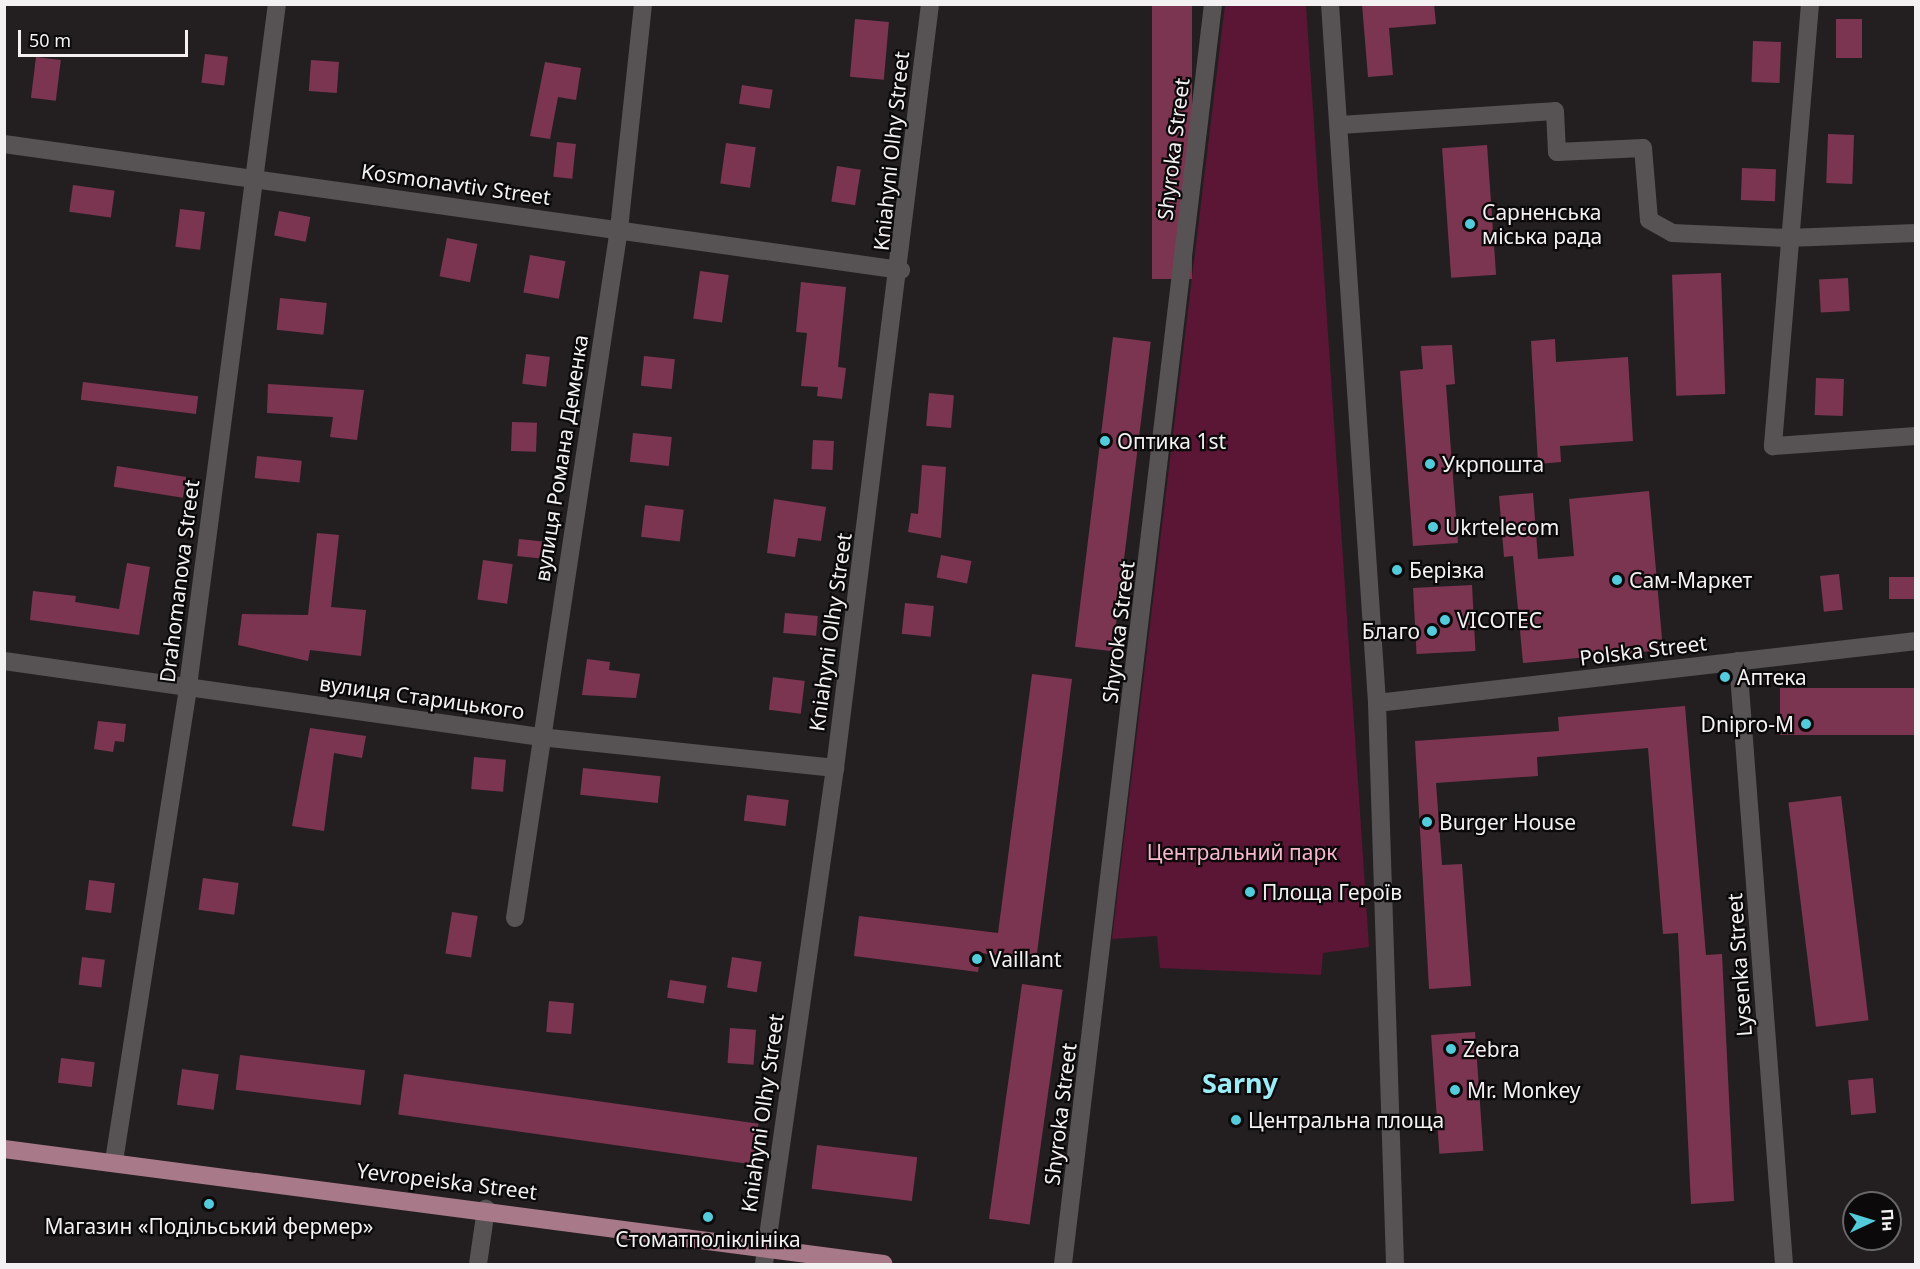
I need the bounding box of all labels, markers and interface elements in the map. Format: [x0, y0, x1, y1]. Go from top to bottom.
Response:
scale bar [21, 18, 190, 56]
text: 50 m [29, 28, 71, 52]
street label: Kniahyni Olhy Street [868, 50, 914, 252]
street label: Shyroka Street [1152, 76, 1194, 222]
street label: Kosmonavtiv Street [360, 158, 552, 210]
place label: Сарненська міська рада [1482, 199, 1602, 249]
marker: Сарненська міська рада [1463, 217, 1477, 231]
street label: вулиця Романа Деменка [529, 333, 593, 583]
place label: Оптика 1st [1117, 428, 1226, 454]
marker: Оптика 1st [1098, 434, 1112, 448]
place label: Укрпошта [1442, 451, 1544, 477]
marker: Укрпошта [1423, 457, 1437, 471]
street label: Drahomanova Street [154, 478, 204, 684]
place label: Ukrtelecom [1445, 514, 1559, 540]
marker: Ukrtelecom [1426, 520, 1440, 534]
street label: Kniahyni Olhy Street [804, 531, 856, 733]
place label: Берізка [1409, 557, 1484, 583]
street label: Shyroka Street [1097, 559, 1139, 705]
marker: Берізка [1390, 563, 1404, 577]
place label: Сам-Маркет [1629, 567, 1752, 593]
marker: Сам-Маркет [1610, 573, 1624, 587]
place label: VICOTEC [1457, 607, 1542, 633]
marker: VICOTEC [1438, 613, 1452, 627]
place label: Благо [1362, 618, 1420, 644]
marker: Благо [1425, 624, 1439, 638]
street label: Polska Street [1578, 630, 1708, 670]
place label: Аптека [1737, 664, 1807, 690]
street label: вулиця Старицького [318, 670, 526, 724]
marker: Аптека [1718, 670, 1732, 684]
place label: Dnipro-M [1701, 711, 1794, 737]
marker: Dnipro-M [1799, 717, 1813, 731]
place label: Burger House [1439, 809, 1576, 835]
marker: Burger House [1420, 815, 1434, 829]
park label: Центральний парк [1147, 839, 1337, 865]
place label: Площа Героїв [1262, 879, 1402, 905]
marker: Площа Героїв [1243, 885, 1257, 899]
street label: Lysenka Street [1721, 892, 1757, 1038]
place label: Vaillant [989, 946, 1062, 972]
marker: Vaillant [970, 952, 984, 966]
street label: Kniahyni Olhy Street [736, 1012, 788, 1214]
place label: Zebra [1463, 1036, 1520, 1062]
street label: Shyroka Street [1039, 1041, 1081, 1187]
marker: Zebra [1444, 1042, 1458, 1056]
district label: Sarny [1202, 1067, 1278, 1099]
place label: Mr. Monkey [1467, 1077, 1581, 1103]
marker: Mr. Monkey [1448, 1083, 1462, 1097]
place label: Центральна площа [1248, 1107, 1444, 1133]
marker: Центральна площа [1229, 1113, 1243, 1127]
street label: Yevropeiska Street [356, 1157, 538, 1205]
north arrow [1842, 1191, 1902, 1251]
marker: Магазин «Подільський фермер» [202, 1197, 216, 1211]
text: Пн [1876, 1208, 1900, 1232]
marker: Стоматполіклініка [701, 1210, 715, 1224]
place label: Магазин «Подільський фермер» [45, 1213, 373, 1239]
place label: Стоматполіклініка [615, 1226, 801, 1252]

